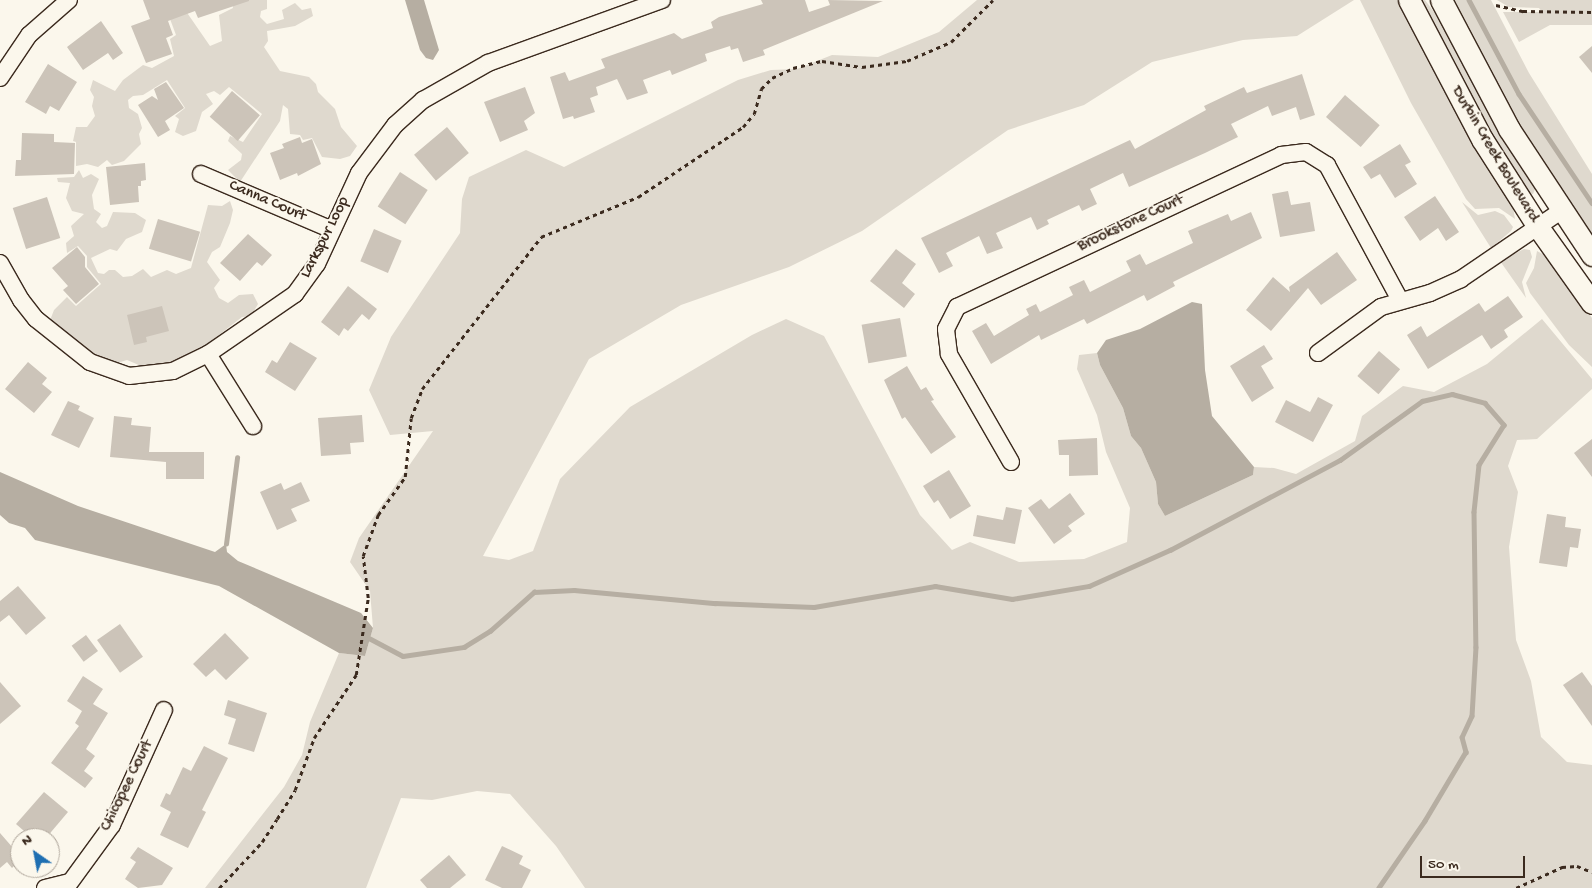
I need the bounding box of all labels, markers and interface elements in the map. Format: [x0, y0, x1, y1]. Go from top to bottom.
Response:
street label: Durbin Creek Boulevard [1446, 83, 1542, 227]
street label: Canna Court [225, 177, 309, 227]
street label: Brookstone Court [1075, 191, 1187, 257]
street label: Larkspur Loop [297, 194, 355, 282]
street label: Chicopee Court [98, 737, 158, 835]
north arrow [10, 828, 60, 878]
text: N [19, 831, 36, 850]
scale bar [1422, 846, 1527, 878]
text: 50 m [1428, 856, 1459, 874]

